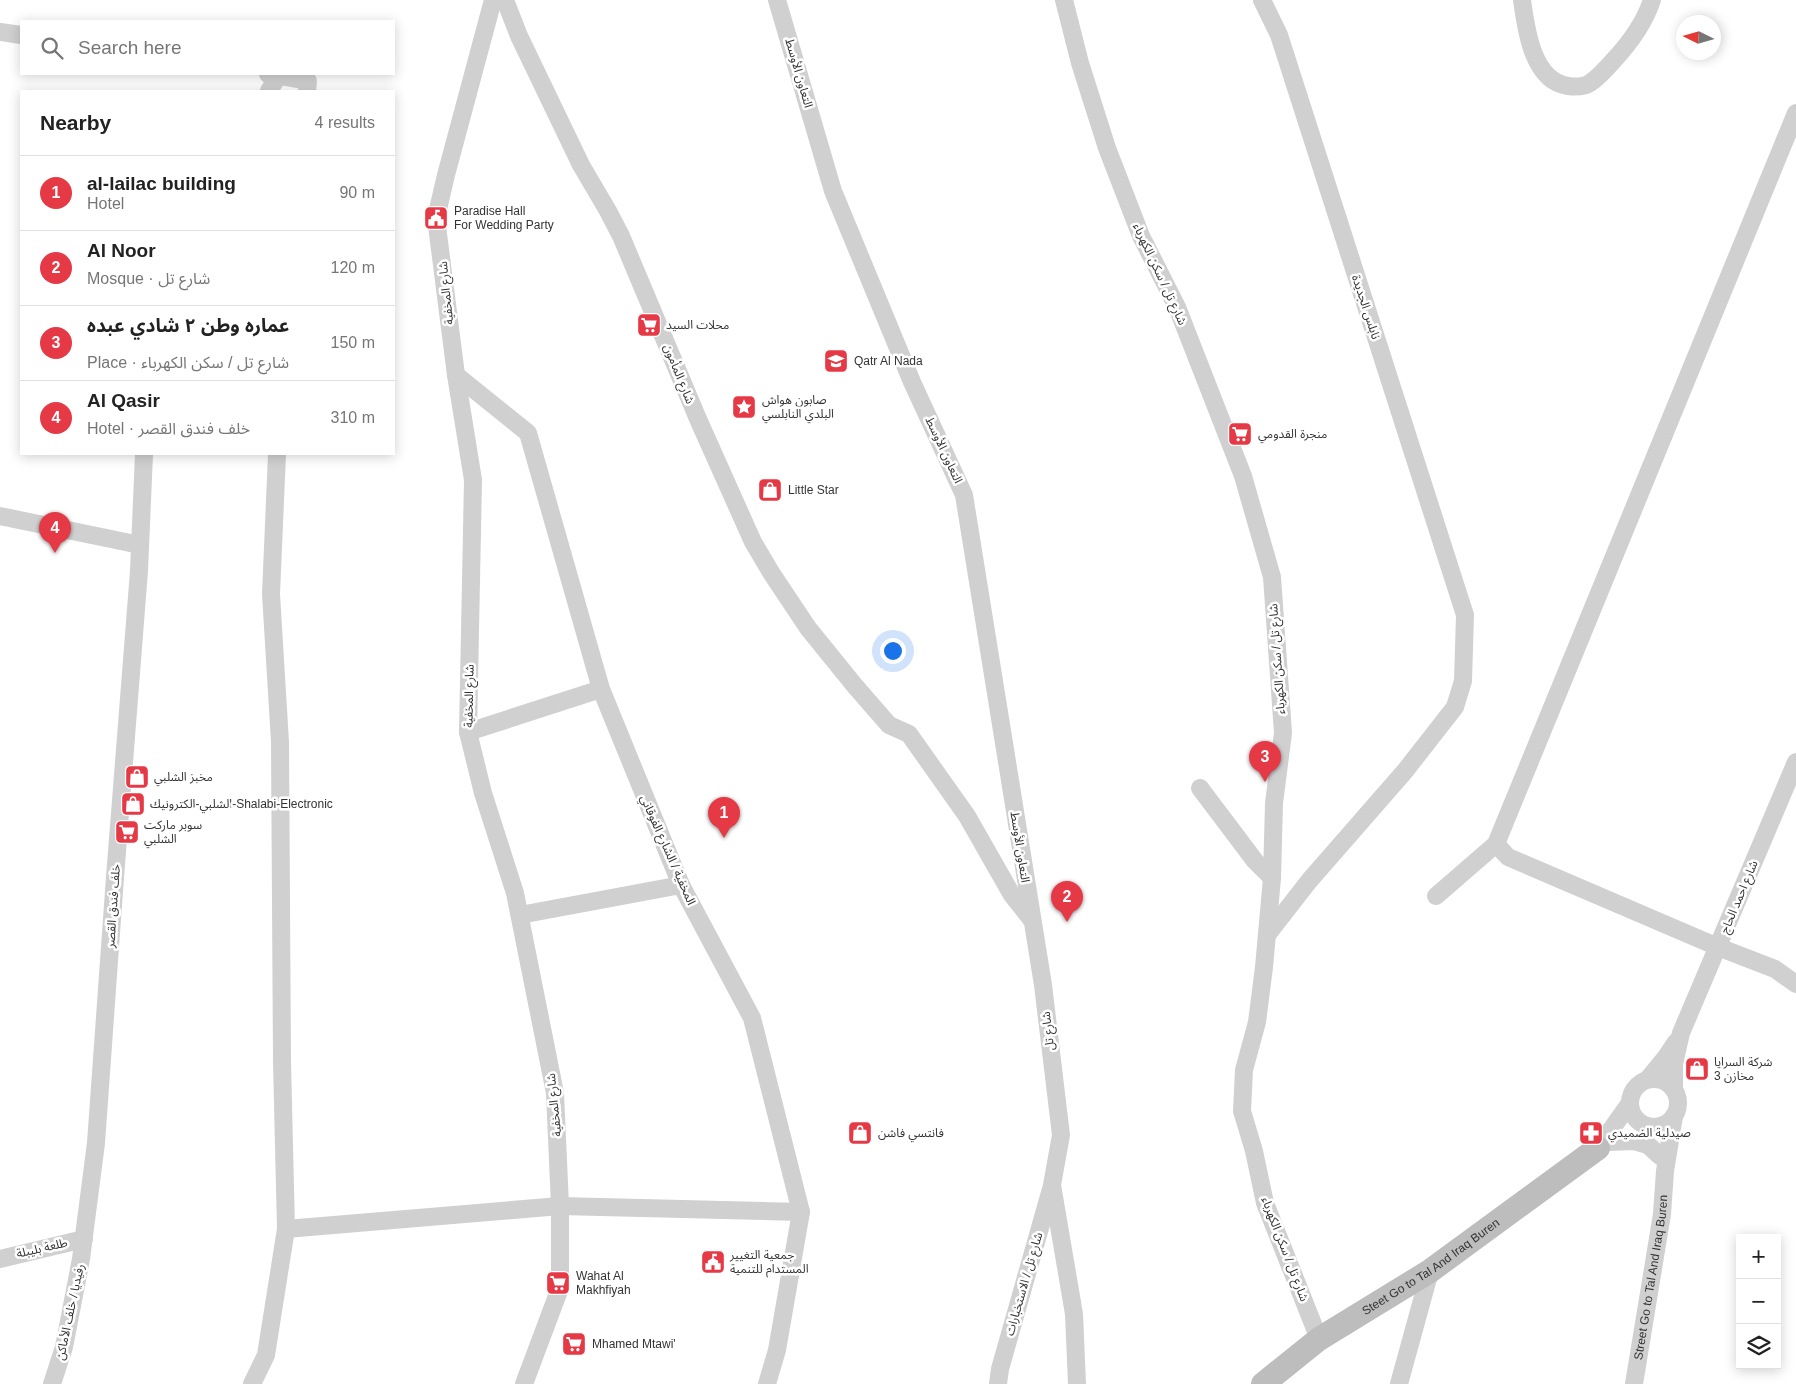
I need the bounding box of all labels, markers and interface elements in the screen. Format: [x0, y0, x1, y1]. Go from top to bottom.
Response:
north arrow [1676, 15, 1721, 60]
search box [20, 20, 395, 75]
icon: search [38, 34, 66, 62]
text: Search here [78, 37, 182, 58]
street label: التعاون الأوسط [782, 37, 816, 110]
text: Nearby [40, 111, 111, 134]
text: 4 results [315, 114, 375, 131]
text: al-lailac building [87, 173, 236, 194]
text: 1 [52, 184, 60, 201]
text: 90 m [339, 184, 375, 201]
text: Hotel [87, 195, 124, 212]
place label: Paradise Hall For Wedding Party [454, 204, 554, 232]
public building icon: Paradise Hall For Wedding Party [423, 205, 449, 231]
street label: شارع تل / سكن الكهرباء [1128, 221, 1190, 328]
text: Al Noor [87, 240, 156, 261]
text: 2 [52, 259, 60, 276]
text: 120 m [331, 259, 375, 276]
street label: شارع المخفية [436, 260, 458, 325]
text: Mosque · شارع تل [87, 270, 210, 287]
street label: نابلس الجديدة [1349, 273, 1383, 341]
supermarket icon: محلات السيد [636, 312, 662, 338]
text: عماره وطن ٢ شادي عبده [87, 315, 289, 336]
place label: محلات السيد [666, 318, 729, 332]
text: 3 [52, 334, 60, 351]
text: 150 m [331, 334, 375, 351]
street label: شارع المأمون [659, 342, 698, 407]
school or university icon: Qatr Al Nada [823, 348, 849, 374]
text: Place · شارع تل / سكن الكهرباء [87, 354, 289, 371]
place label: Qatr Al Nada [854, 354, 923, 368]
text: Al Qasir [87, 390, 160, 411]
place label: صابون هواش البلدي النابلسي [762, 393, 834, 424]
place icon: صابون هواش البلدي النابلسي [731, 394, 757, 420]
text: 4 [52, 409, 60, 426]
text: 310 m [331, 409, 375, 426]
street label: التعاون الأوسط [923, 415, 966, 486]
text: Hotel · خلف فندق القصر [87, 420, 250, 437]
supermarket icon: منجرة القدومي [1227, 421, 1253, 447]
place label: منجرة القدومي [1258, 427, 1327, 444]
shop icon: Little Star [757, 477, 783, 503]
place label: Little Star [788, 483, 839, 497]
pin: 4 [39, 512, 71, 553]
street label: شارع تل / سكن الكهرباء [1266, 603, 1290, 715]
your location [880, 638, 906, 664]
street label: شارع المخفية [461, 664, 479, 728]
pin: 3 [1249, 741, 1281, 782]
shop icon: مخبز الشلبي [124, 764, 150, 790]
place label: مخبز الشلبي [154, 770, 213, 787]
shop icon: الشلبي-الكترونيك-Shalabi-Electronic [120, 791, 146, 817]
street label: المخفية / الشارع الفوقاني [635, 793, 699, 908]
place label: الشلبي-الكترونيك-Shalabi-Electronic [150, 797, 333, 814]
pin: 1 [708, 797, 740, 838]
street label: التعاون الأوسط [1007, 810, 1033, 884]
place label: سوبر ماركت الشلبي [144, 818, 202, 849]
supermarket icon: سوبر ماركت الشلبي [114, 819, 140, 845]
street label: شارع احمد الحاج [1717, 858, 1763, 936]
street label: خلف فندق القصر [103, 864, 123, 949]
pin: 2 [1051, 881, 1083, 922]
street label: شارع تل [1039, 1011, 1059, 1051]
place label: شركة السرايا 3 مخازن [1714, 1055, 1772, 1083]
shop icon: شركة السرايا 3 مخازن [1684, 1056, 1710, 1082]
street label: شارع المخفية [544, 1072, 566, 1137]
shop icon: فانتسي فاشن [847, 1120, 873, 1146]
pharmacy icon: صيدلية الضميدي [1578, 1120, 1604, 1146]
place label: فانتسي فاشن [878, 1126, 944, 1143]
place label: صيدلية الضميدي [1608, 1126, 1691, 1143]
street label: Street Go to Tal And Iraq Buren [1631, 1194, 1670, 1361]
street label: شارع تل / سكن الكهرباء [1257, 1195, 1311, 1304]
street label: Steet Go to Tal And Iraq Buren [1359, 1215, 1502, 1318]
street label: شارع تل / الاستخبارات [1003, 1231, 1047, 1338]
map controls [1736, 1234, 1781, 1369]
button: + [1736, 1234, 1781, 1279]
street label: طلعة بليبلة [15, 1235, 69, 1261]
place label: جمعية التغيير المستدام للتنمية [729, 1248, 809, 1278]
public building icon: جمعية التغيير المستدام للتنمية [700, 1249, 726, 1275]
street label: رفيديا / خلف الأماكن [53, 1263, 87, 1361]
place label: Wahat Al Makhfiyah [576, 1269, 631, 1297]
supermarket icon: Wahat Al Makhfiyah [545, 1270, 571, 1296]
button: − [1736, 1279, 1781, 1324]
button: layers [1736, 1324, 1781, 1369]
supermarket icon: Mhamed Mtawi' [561, 1331, 587, 1357]
place label: Mhamed Mtawi' [592, 1337, 676, 1351]

